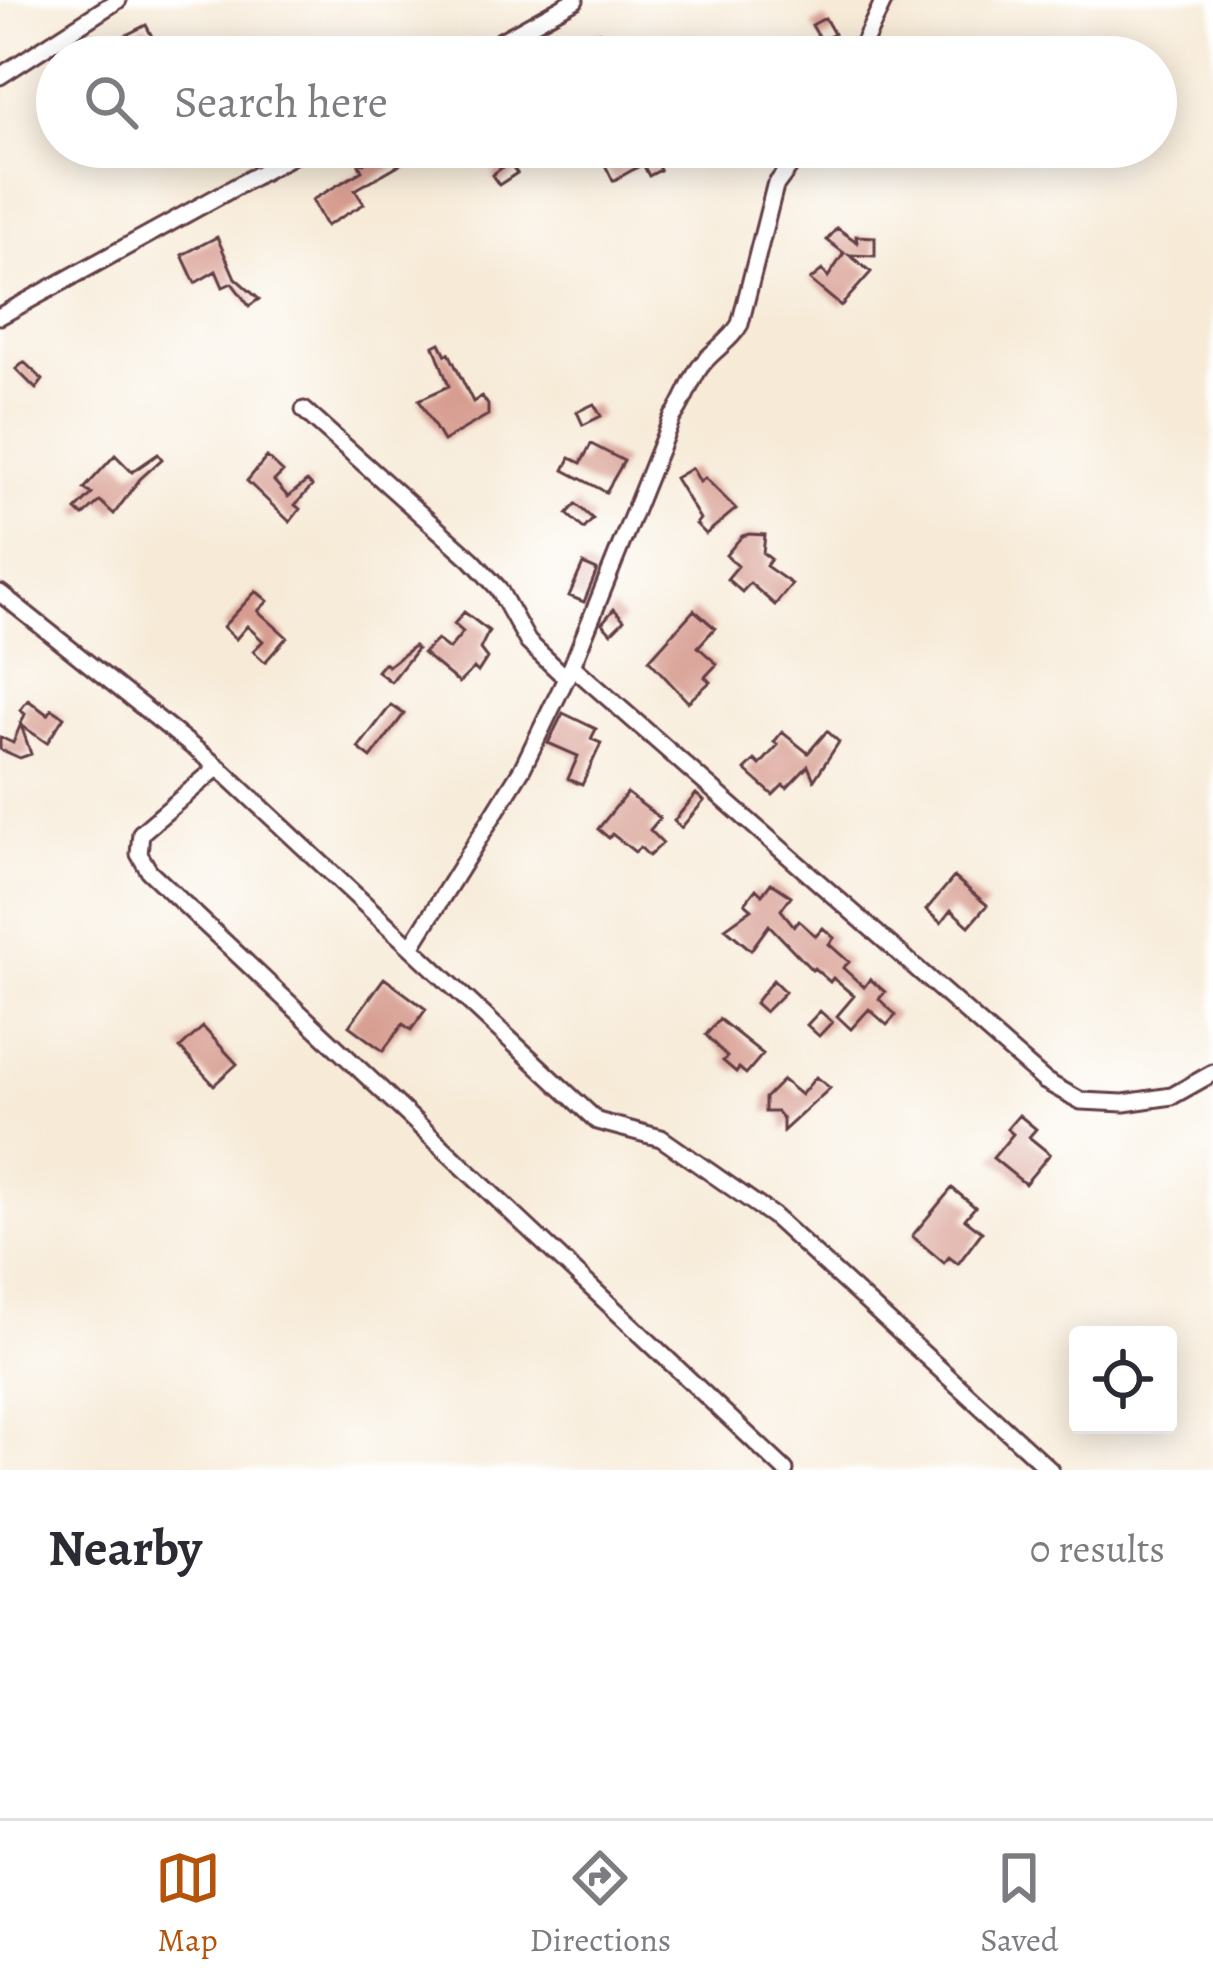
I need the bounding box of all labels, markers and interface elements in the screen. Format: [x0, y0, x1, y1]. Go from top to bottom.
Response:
search box [36, 36, 1177, 168]
icon: search [78, 69, 144, 135]
text: Search here [174, 71, 388, 133]
map controls [1069, 1326, 1177, 1434]
button: locate [1069, 1326, 1177, 1434]
text: Nearby [48, 1513, 202, 1583]
text: 0 results [1030, 1522, 1165, 1575]
tab: Map [155, 1845, 221, 1962]
tab: Directions [530, 1845, 671, 1962]
tab: Saved [980, 1845, 1058, 1962]

